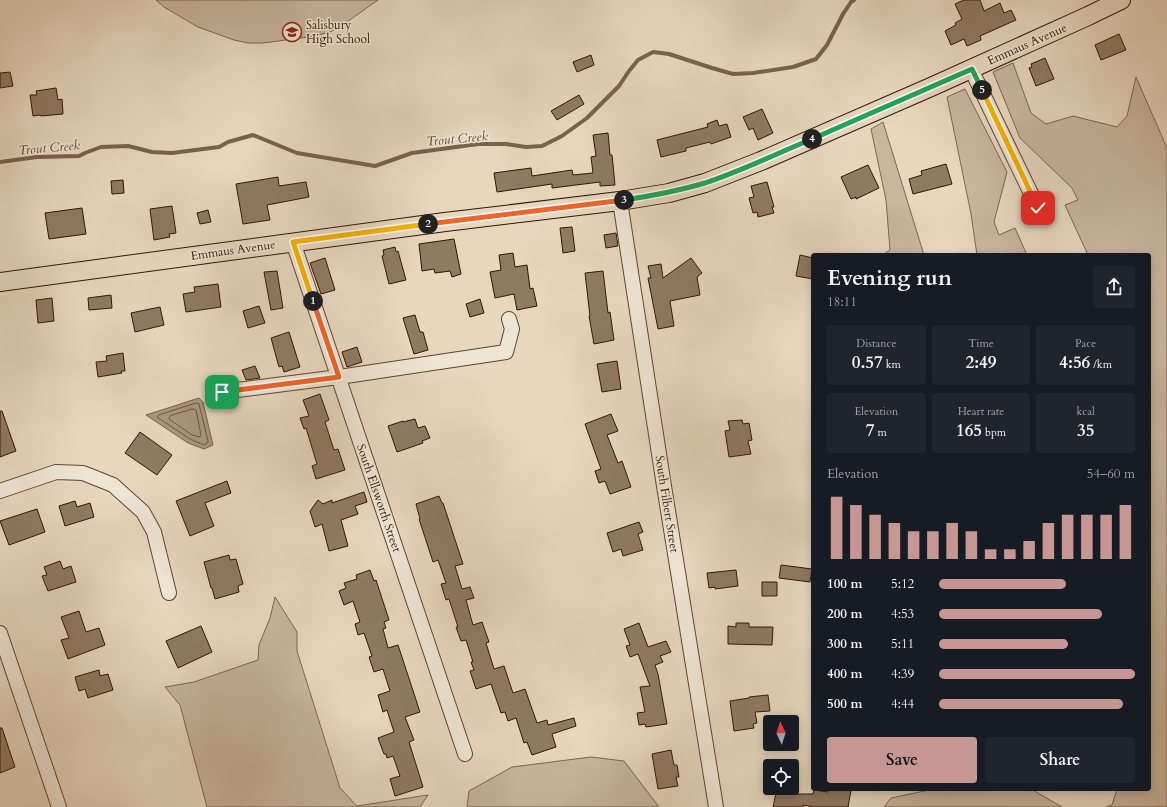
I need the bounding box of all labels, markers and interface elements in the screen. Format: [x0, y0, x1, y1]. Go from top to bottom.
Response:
place label: Salisbury High School [306, 17, 370, 47]
street label: Emmaus Avenue [985, 19, 1069, 69]
school or university icon: Salisbury High School [281, 21, 303, 43]
pin: 5 [972, 80, 992, 100]
text: 5 [979, 82, 985, 97]
water label: Trout Creek [426, 127, 489, 151]
pin: 4 [802, 129, 822, 149]
text: 4 [809, 131, 815, 146]
water label: Trout Creek [18, 136, 81, 160]
pin: 3 [614, 190, 634, 210]
pin [1021, 191, 1055, 225]
text: 3 [621, 192, 627, 207]
icon: check [1027, 197, 1049, 219]
pin: 2 [418, 214, 438, 234]
text: 2 [425, 216, 431, 231]
street label: Emmaus Avenue [189, 236, 277, 264]
text: Evening run [827, 263, 952, 293]
button: share [1093, 266, 1135, 308]
pin: 1 [303, 291, 323, 311]
text: 1 [310, 293, 316, 308]
text: 18:11 [827, 293, 857, 311]
text: Distance [856, 336, 896, 351]
text: Time [968, 336, 994, 351]
text: Pace [1075, 336, 1096, 351]
text: 0.57 [852, 351, 883, 374]
text: 2:49 [965, 351, 997, 374]
text: 4:56 [1059, 351, 1090, 374]
text: km [883, 357, 901, 372]
text: /km [1090, 357, 1112, 372]
pin [205, 375, 239, 409]
icon: arrive [211, 381, 233, 403]
text: Elevation [854, 404, 898, 419]
text: Heart rate [958, 404, 1004, 419]
text: kcal [1076, 404, 1095, 419]
text: 7 [866, 419, 875, 442]
text: 165 [956, 419, 982, 442]
text: 35 [1077, 419, 1094, 442]
text: m [875, 425, 887, 440]
text: bpm [982, 425, 1006, 440]
street label: South Ellsworth Street [353, 442, 405, 554]
street label: South Filbert Street [651, 454, 683, 554]
text: Elevation [827, 465, 879, 483]
text: 54–60 m [1087, 465, 1135, 483]
text: 100 m [827, 575, 862, 593]
text: 5:12 [891, 575, 914, 593]
text: 200 m [827, 605, 862, 623]
text: 4:53 [891, 605, 914, 623]
text: 300 m [827, 635, 862, 653]
text: 5:11 [891, 635, 914, 653]
text: 400 m [827, 665, 862, 683]
text: 4:39 [891, 665, 914, 683]
text: 500 m [827, 695, 862, 713]
text: 4:44 [891, 695, 914, 713]
north arrow [763, 715, 799, 751]
map controls [763, 715, 799, 795]
button: Save [827, 737, 977, 783]
button: Share [985, 737, 1135, 783]
button: locate [763, 759, 799, 795]

